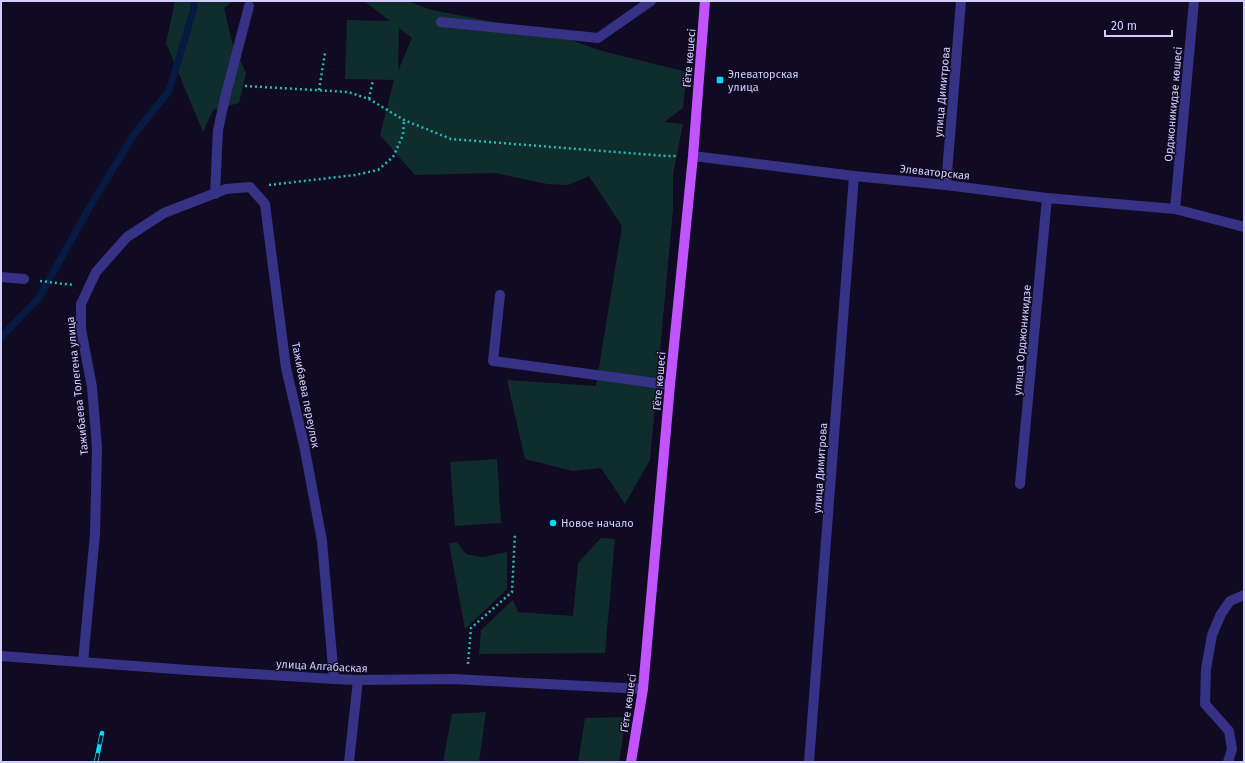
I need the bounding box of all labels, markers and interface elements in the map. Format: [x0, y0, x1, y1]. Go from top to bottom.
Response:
scale bar [1105, 12, 1172, 38]
text: 20 m [1111, 19, 1137, 33]
street label: Гёте көшесі [680, 28, 699, 88]
street label: улица Димитрова [932, 46, 953, 138]
street label: Орджоникидзе көшесі [1162, 46, 1185, 162]
place label: Элеваторская улица [728, 68, 799, 94]
marker: Элеваторская улица [715, 75, 725, 85]
street label: Элеваторская [899, 162, 971, 183]
street label: улица Орджоникидзе [1011, 284, 1034, 396]
street label: Тажибаева Толегена улица [64, 316, 91, 456]
street label: Тажибаева переулок [289, 341, 322, 449]
street label: Гёте көшесі [650, 351, 669, 411]
street label: улица Димитрова [811, 422, 830, 514]
place label: Новое начало [561, 517, 634, 530]
marker: Новое начало [548, 518, 558, 528]
street label: улица Алгабаская [276, 658, 368, 675]
street label: Гёте көшесі [618, 673, 639, 733]

